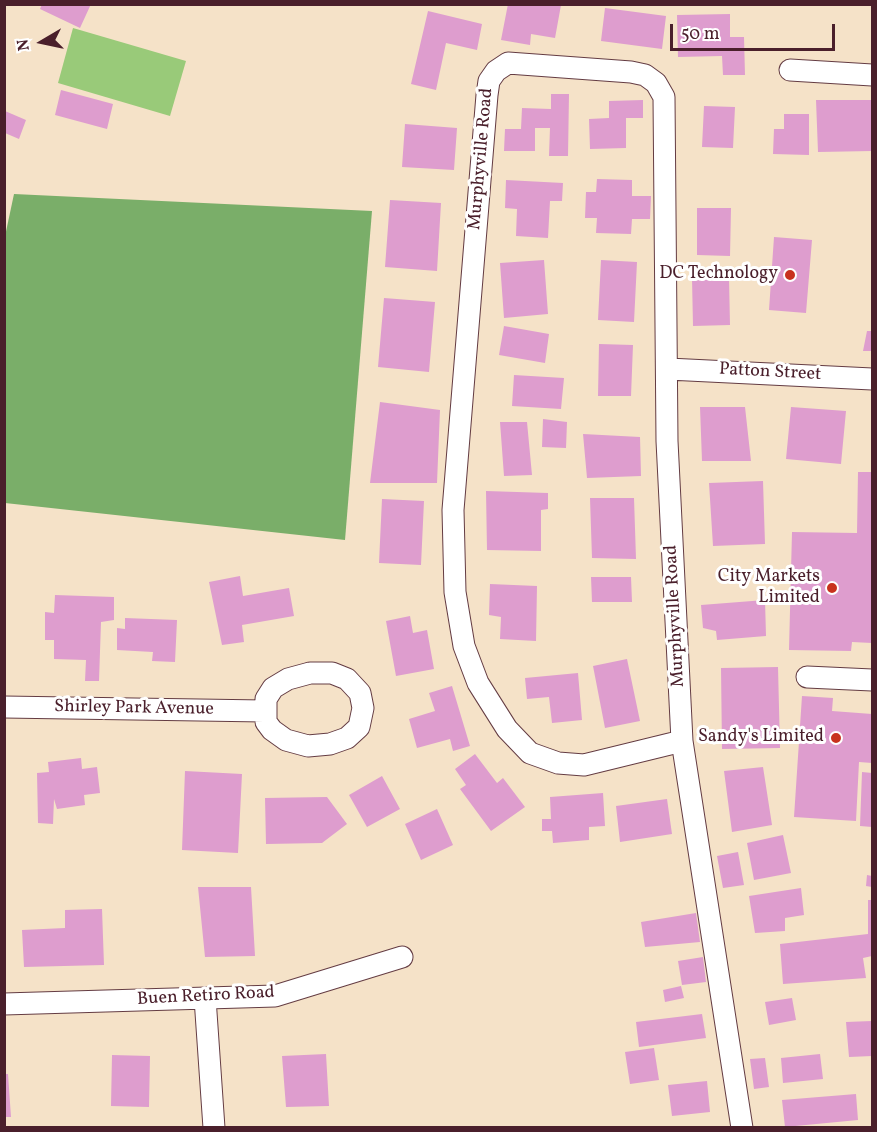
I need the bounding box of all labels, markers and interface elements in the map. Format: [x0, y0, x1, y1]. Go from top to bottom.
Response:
north arrow [12, 12, 72, 72]
scale bar [673, 12, 838, 50]
text: 50 m [681, 22, 720, 47]
text: N [12, 37, 36, 52]
street label: Murphyville Road [465, 87, 499, 231]
place label: DC Technology [659, 264, 778, 286]
marker: DC Technology [783, 268, 797, 282]
street label: Patton Street [718, 360, 822, 386]
street label: Murphyville Road [661, 544, 691, 688]
place label: City Markets Limited [718, 567, 820, 610]
marker: City Markets Limited [825, 581, 839, 595]
street label: Shirley Park Avenue [54, 697, 214, 721]
place label: Sandy's Limited [698, 727, 824, 749]
marker: Sandy's Limited [829, 731, 843, 745]
street label: Buen Retiro Road [137, 983, 275, 1011]

